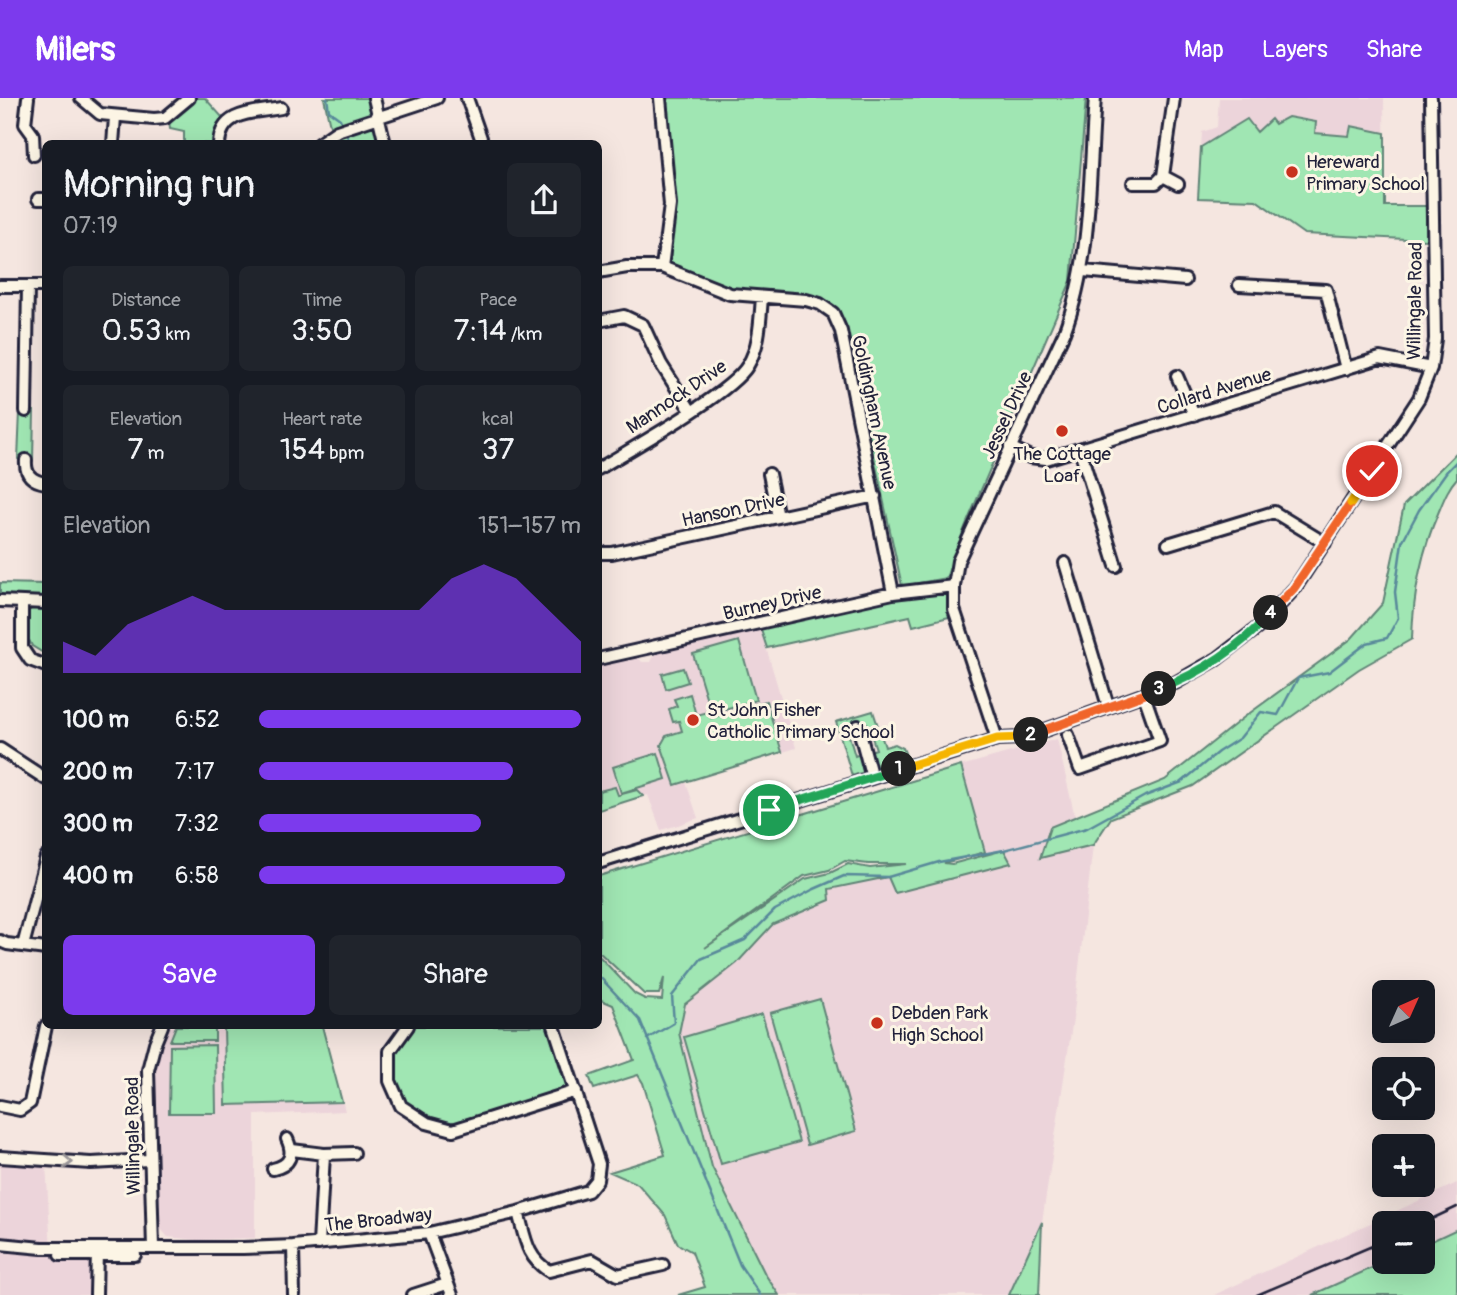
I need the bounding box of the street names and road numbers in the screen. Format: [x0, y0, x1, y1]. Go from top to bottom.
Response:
street label: Willingale Road [1402, 242, 1428, 360]
street label: Goldingham Avenue [846, 333, 902, 492]
street label: Mannock Drive [622, 354, 732, 439]
street label: Collard Avenue [1154, 362, 1275, 420]
street label: Jessel Drive [976, 367, 1038, 463]
street label: Hanson Drive [680, 487, 787, 533]
street label: Burney Drive [721, 580, 824, 626]
street label: Willingale Road [120, 1077, 146, 1195]
street label: The Broadway [323, 1202, 433, 1238]

